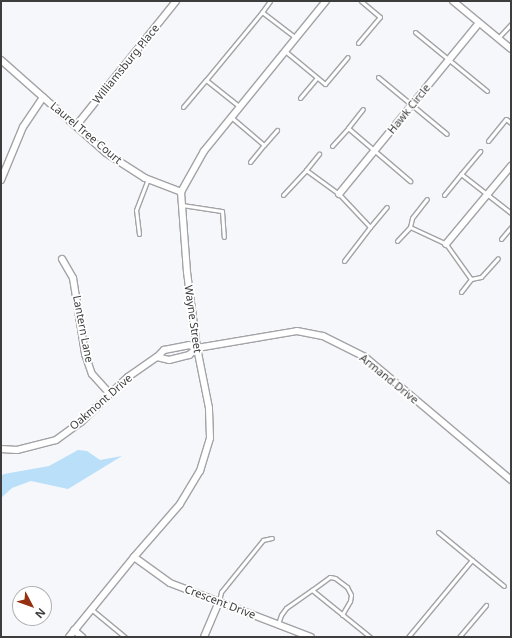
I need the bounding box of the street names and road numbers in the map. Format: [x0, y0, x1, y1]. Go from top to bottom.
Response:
street label: Williamsburg Place [90, 22, 162, 106]
street label: Hawk Circle [385, 81, 433, 137]
street label: Laurel Tree Court [48, 99, 124, 167]
street label: Wayne Street [182, 284, 204, 354]
street label: Lantern Lane [70, 294, 96, 364]
street label: Armand Drive [357, 351, 421, 407]
street label: Oakmont Drive [67, 371, 135, 433]
street label: Crescent Drive [183, 582, 257, 622]

